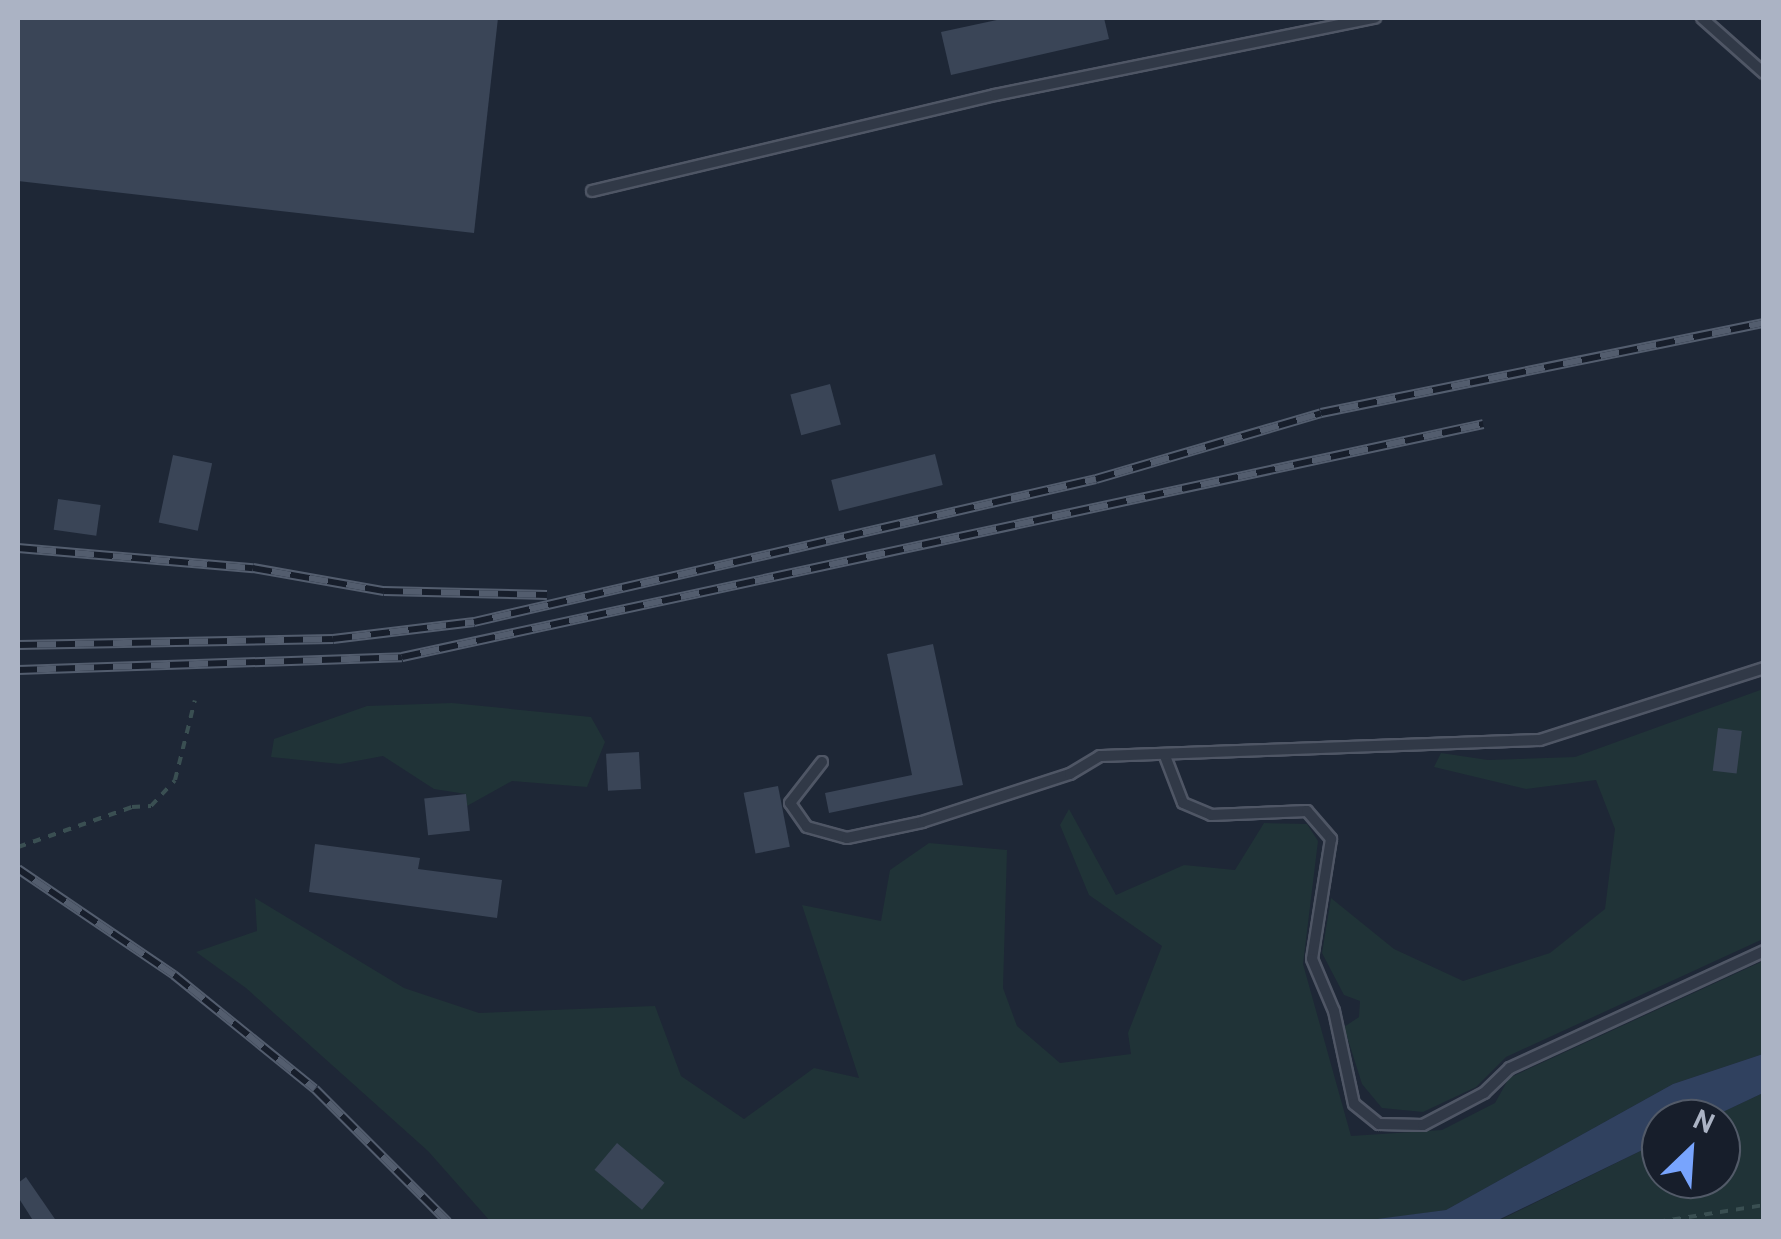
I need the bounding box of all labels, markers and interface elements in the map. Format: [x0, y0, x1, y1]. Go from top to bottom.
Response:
north arrow [1641, 1099, 1741, 1199]
text: N [1686, 1103, 1720, 1144]

